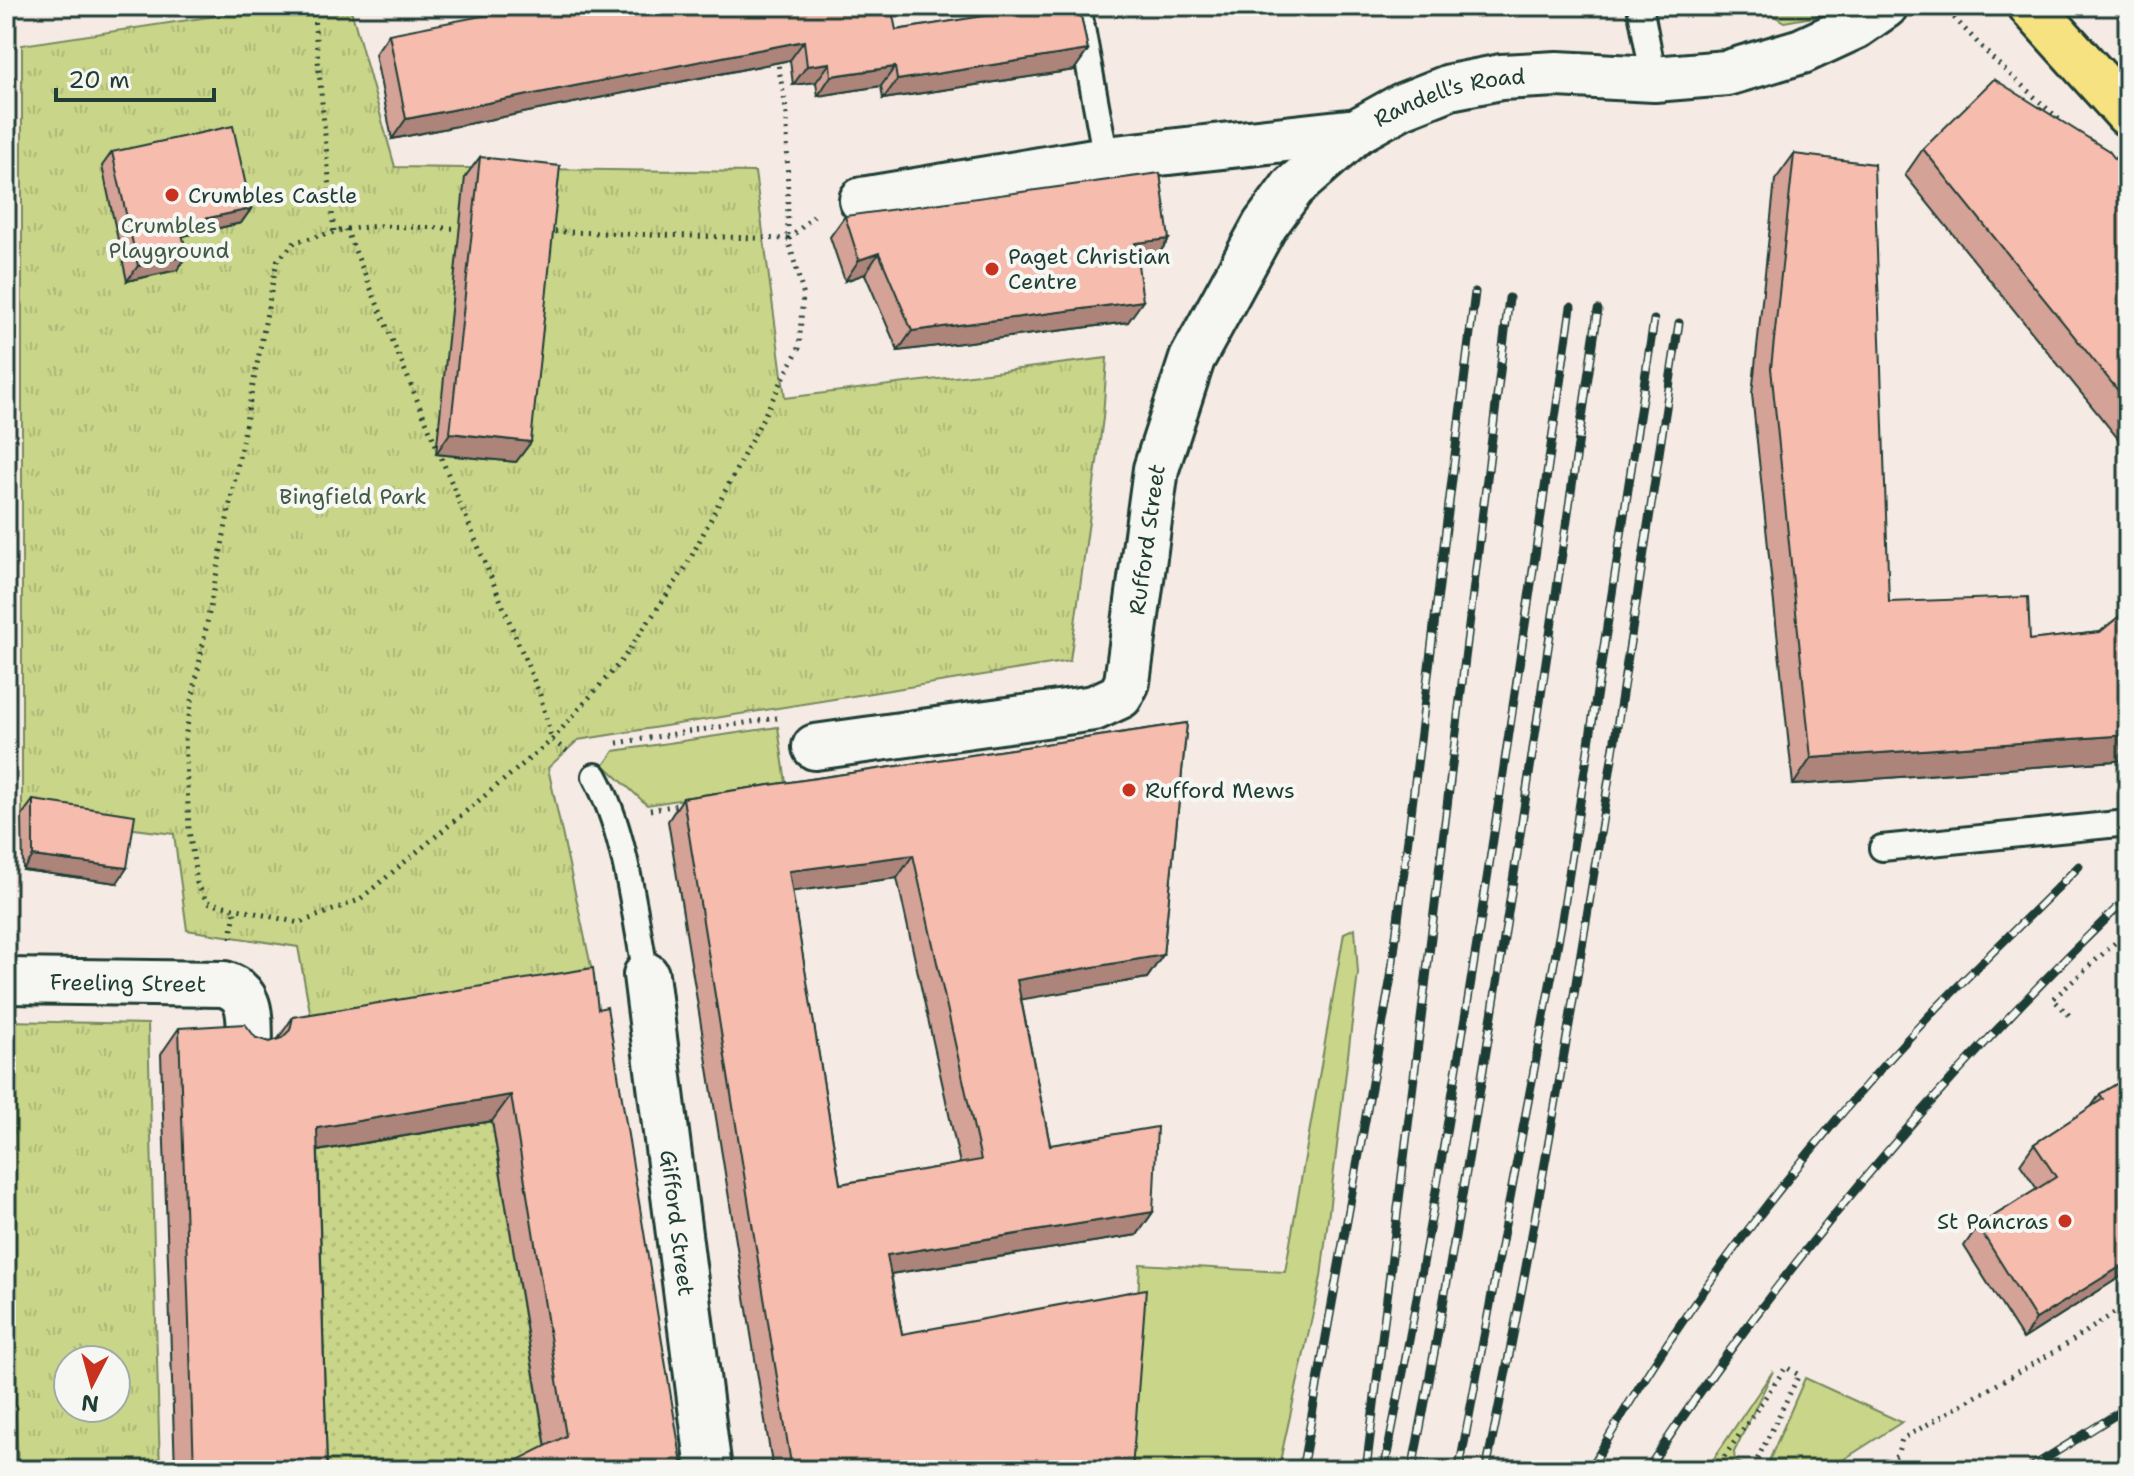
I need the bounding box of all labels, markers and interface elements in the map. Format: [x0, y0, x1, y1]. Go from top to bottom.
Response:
scale bar [56, 52, 214, 102]
street label: Randell's Road [1369, 62, 1526, 134]
text: 20 m [68, 64, 130, 96]
place label: Crumbles Castle [188, 181, 358, 210]
marker: Crumbles Castle [163, 186, 181, 204]
park label: Crumbles Playground [109, 211, 229, 265]
place label: Paget Christian Centre [1008, 242, 1170, 296]
marker: Paget Christian Centre [983, 260, 1001, 278]
street label: Rufford Street [1122, 460, 1172, 617]
park label: Bingfield Park [279, 482, 427, 511]
place label: Rufford Mews [1145, 776, 1295, 805]
marker: Rufford Mews [1120, 781, 1138, 799]
street label: Freeling Street [50, 968, 206, 999]
street label: Gifford Street [653, 1148, 701, 1298]
place label: St Pancras [1937, 1207, 2049, 1236]
marker: St Pancras [2056, 1212, 2074, 1230]
north arrow [52, 1344, 132, 1424]
text: N [80, 1388, 100, 1419]

